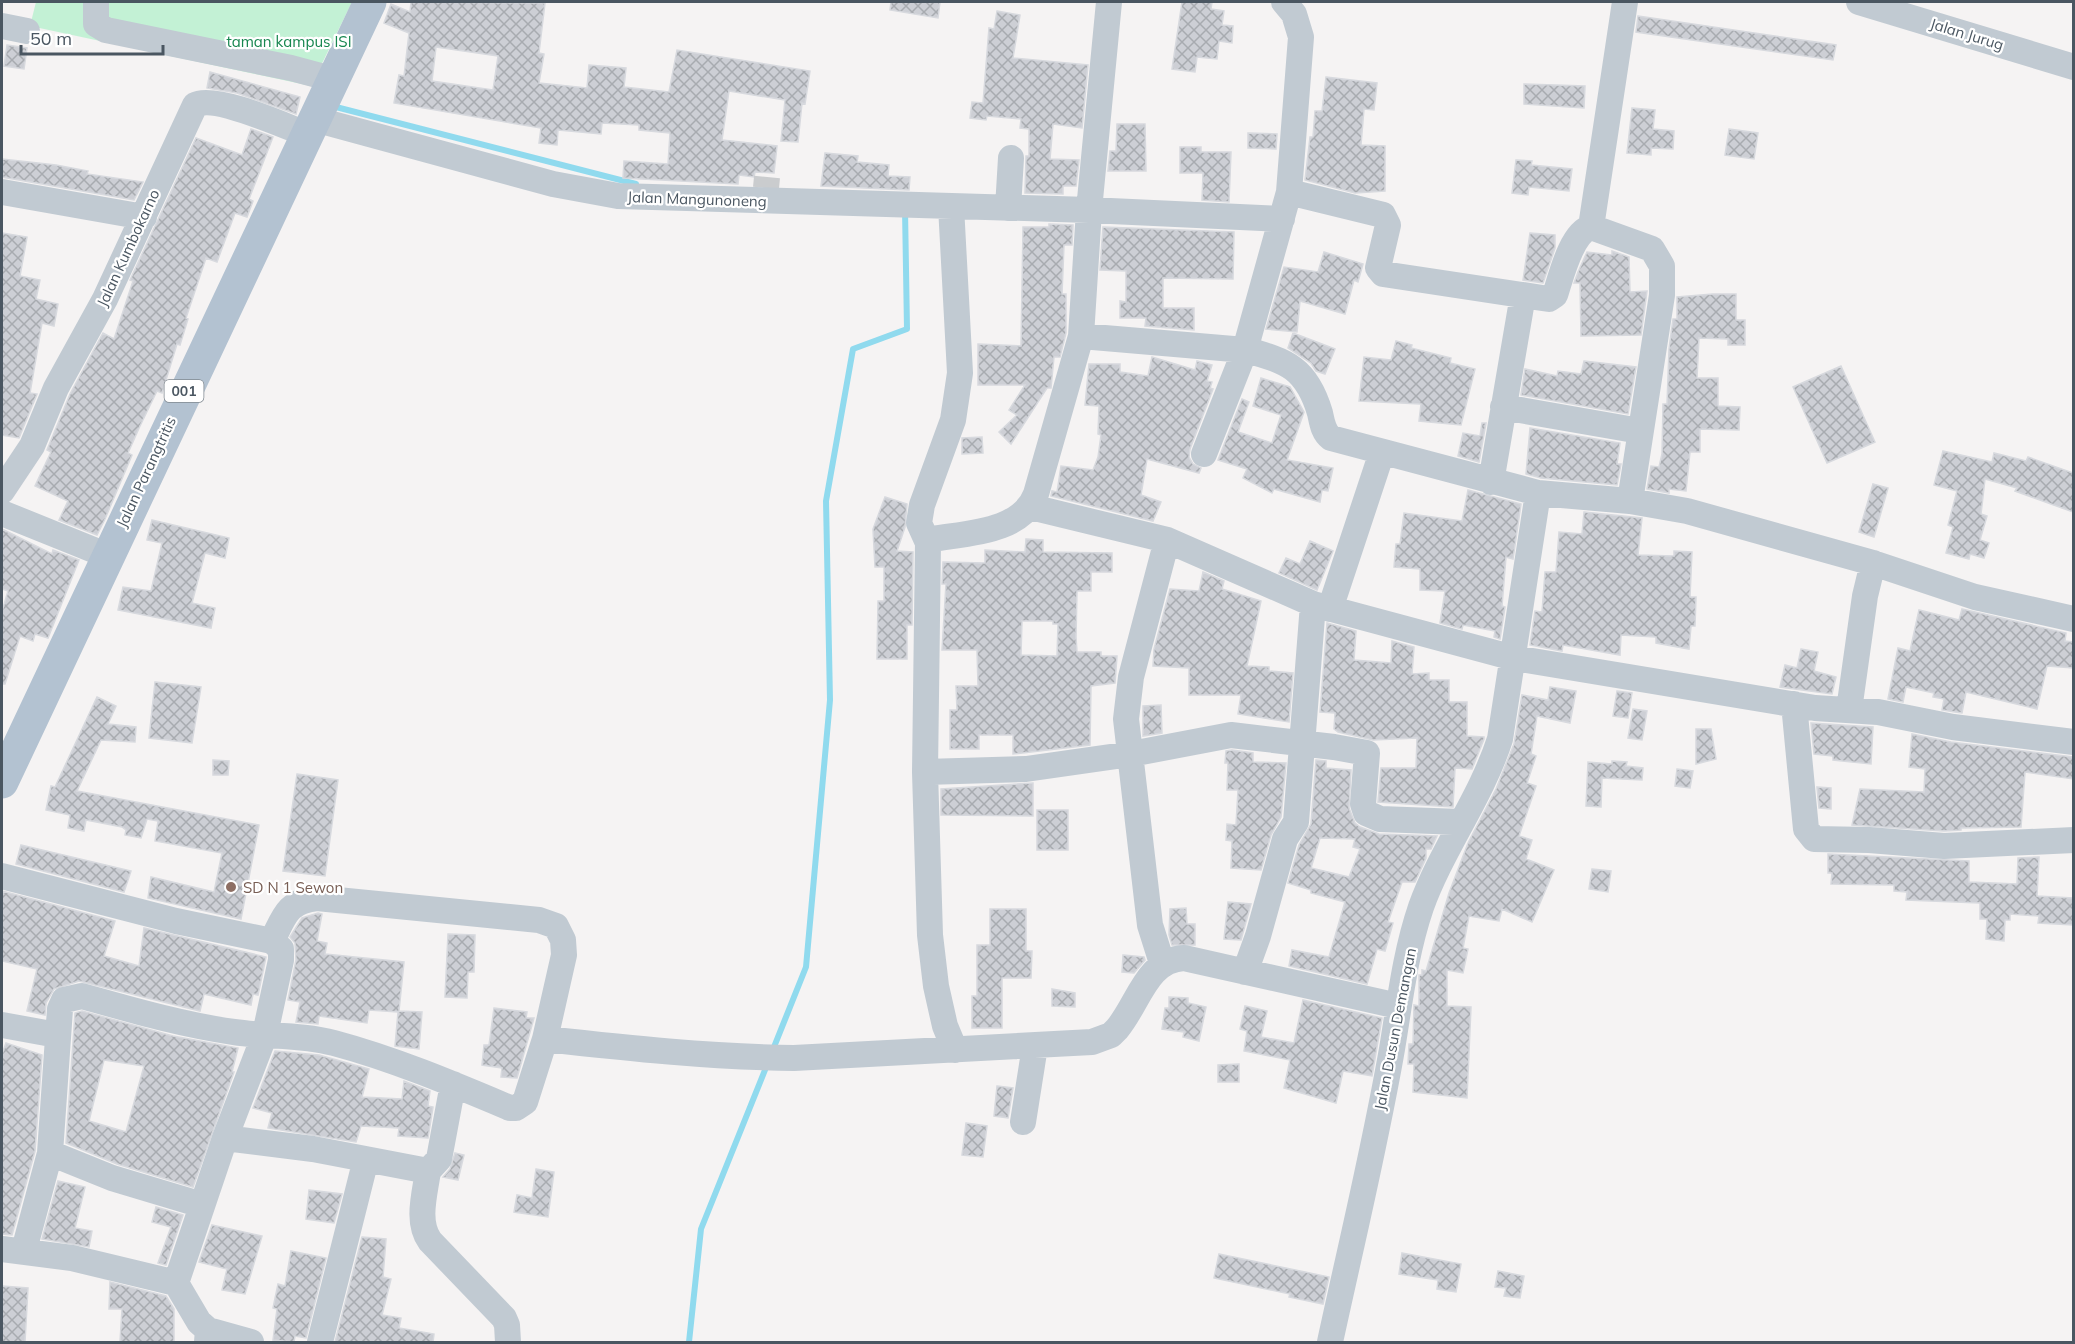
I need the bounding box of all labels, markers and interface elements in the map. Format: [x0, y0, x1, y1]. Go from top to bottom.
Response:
street label: Jalan Jurug [1928, 14, 2006, 54]
scale bar [21, 18, 164, 56]
text: 50 m [30, 27, 72, 50]
park label: taman kampus ISI [226, 32, 352, 51]
street label: Jalan Kumbokarno [92, 186, 164, 310]
street label: Jalan Mangunoneng [627, 187, 767, 211]
road number: 001 [164, 380, 204, 402]
street label: Jalan Parangtritis [112, 413, 180, 531]
place label: SD N 1 Sewon [243, 878, 343, 897]
marker: SD N 1 Sewon [224, 880, 238, 894]
street label: Jalan Dusun Demangan [1370, 946, 1420, 1112]

